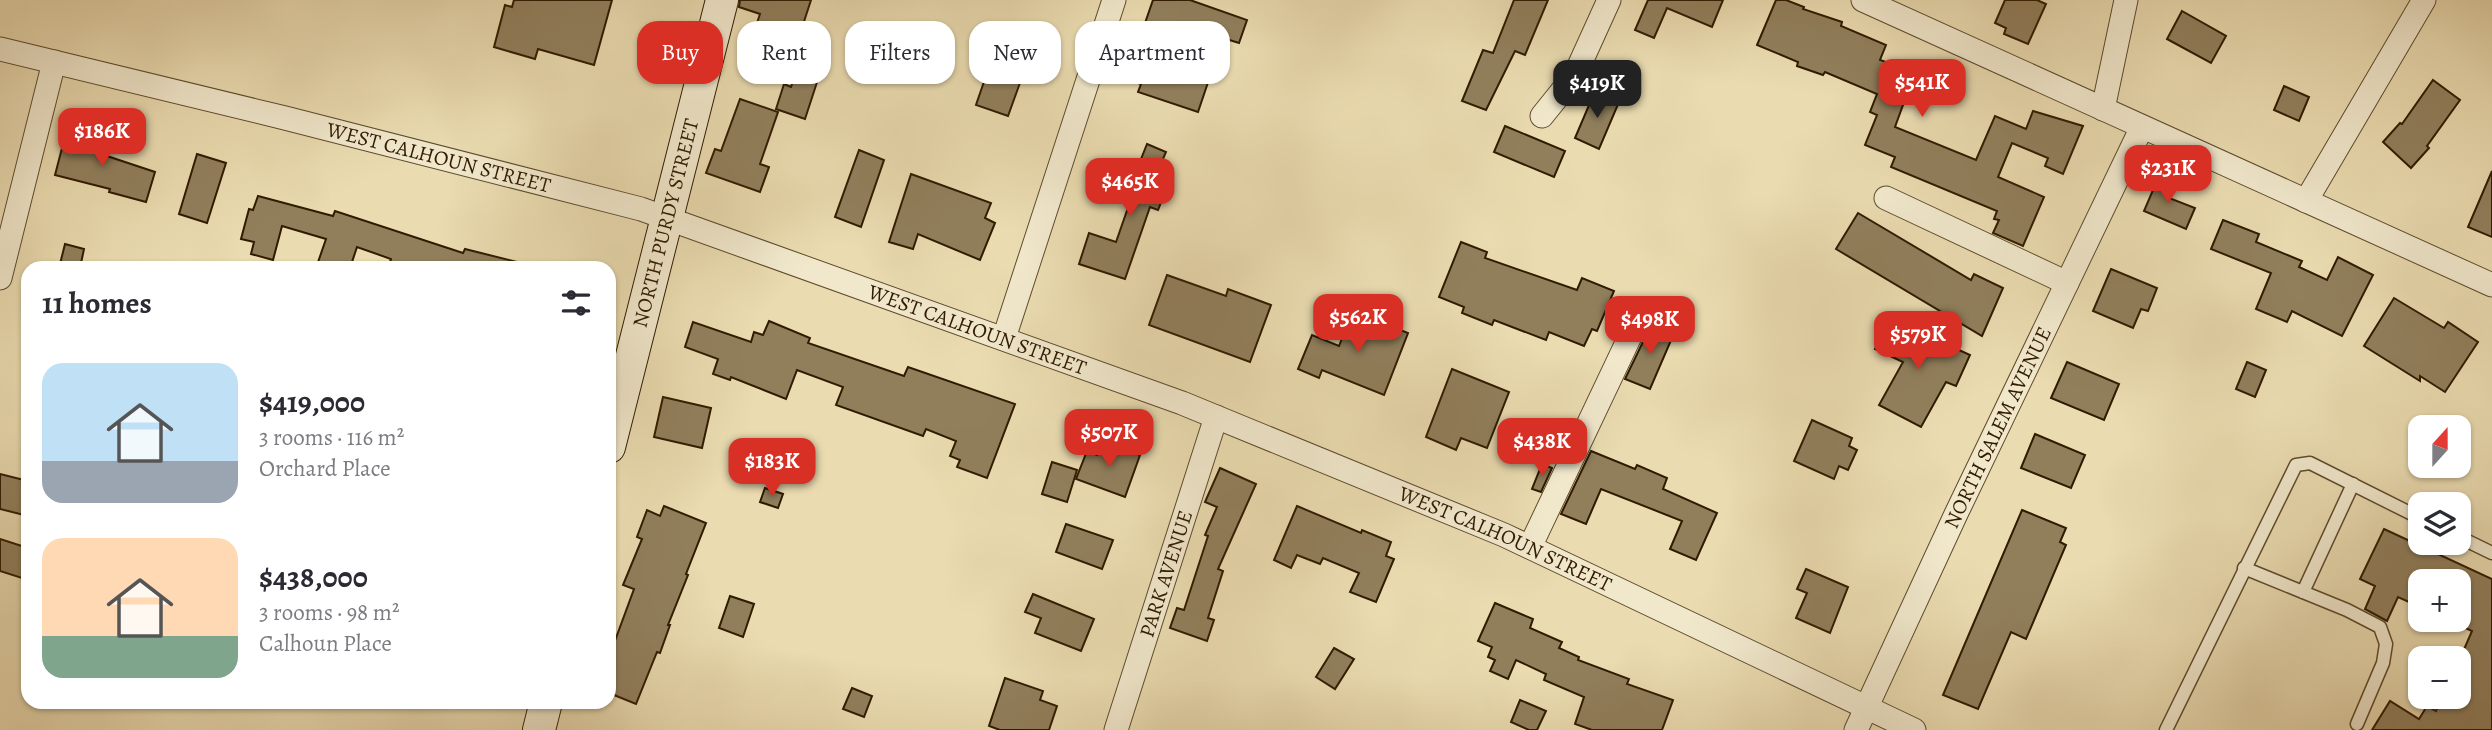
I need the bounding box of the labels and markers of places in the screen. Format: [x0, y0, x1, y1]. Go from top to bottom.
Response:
pin: $419K [1548, 60, 1646, 120]
pin: $541K [1873, 60, 1971, 119]
pin: $186K [53, 108, 151, 168]
pin: $231K [2119, 146, 2217, 205]
pin: $465K [1081, 158, 1179, 218]
pin: $562K [1309, 294, 1407, 354]
pin: $498K [1601, 296, 1699, 356]
pin: $579K [1869, 312, 1967, 371]
pin: $507K [1060, 410, 1158, 469]
pin: $438K [1493, 419, 1591, 478]
pin: $183K [723, 438, 821, 498]

